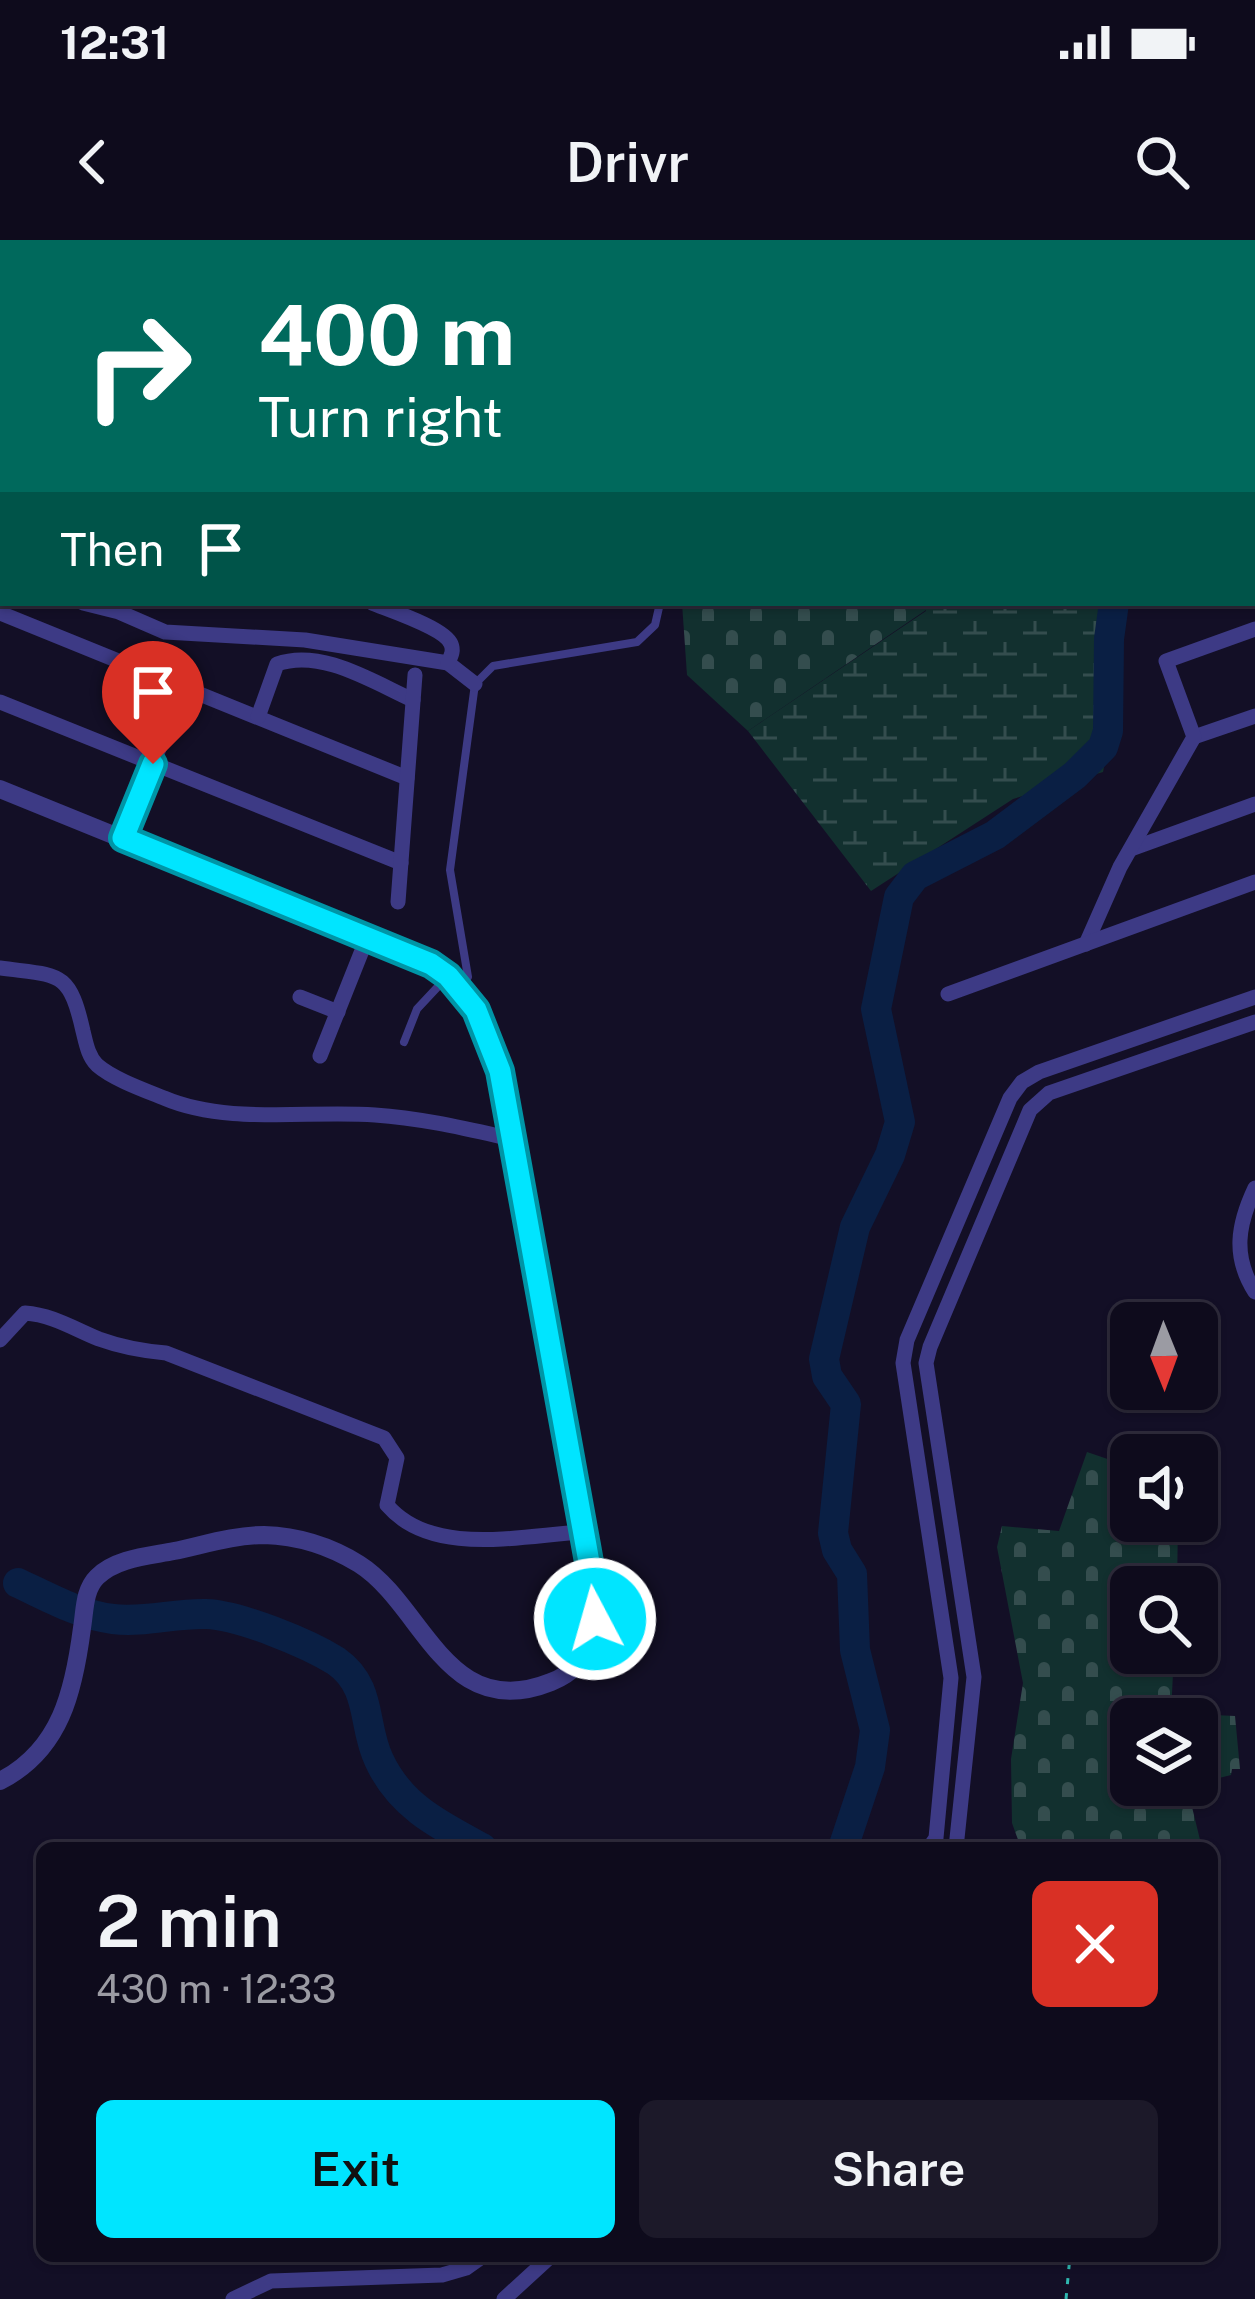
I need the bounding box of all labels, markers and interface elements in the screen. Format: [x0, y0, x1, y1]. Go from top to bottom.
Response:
text: 12:31 [60, 16, 169, 69]
icon: back [60, 129, 126, 195]
icon: search [1129, 129, 1195, 195]
text: Drivr [566, 131, 689, 194]
text: 400 m [258, 285, 515, 384]
icon: right [60, 288, 216, 444]
text: Turn right [258, 386, 503, 449]
icon: arrive [188, 516, 254, 582]
text: Then [60, 523, 164, 576]
pin [102, 641, 204, 764]
icon: arrive [120, 659, 186, 725]
north arrow [1110, 1302, 1218, 1410]
map controls [1110, 1302, 1218, 1806]
button: sound [1110, 1434, 1218, 1542]
position arrow [532, 1556, 658, 1682]
button: search [1110, 1566, 1218, 1674]
button: layers [1110, 1698, 1218, 1806]
text: 2 min [96, 1879, 282, 1963]
button: close [1032, 1881, 1158, 2007]
text: 430 m · 12:33 [96, 1966, 336, 2012]
button: Exit [96, 2100, 615, 2238]
button: Share [639, 2100, 1158, 2238]

